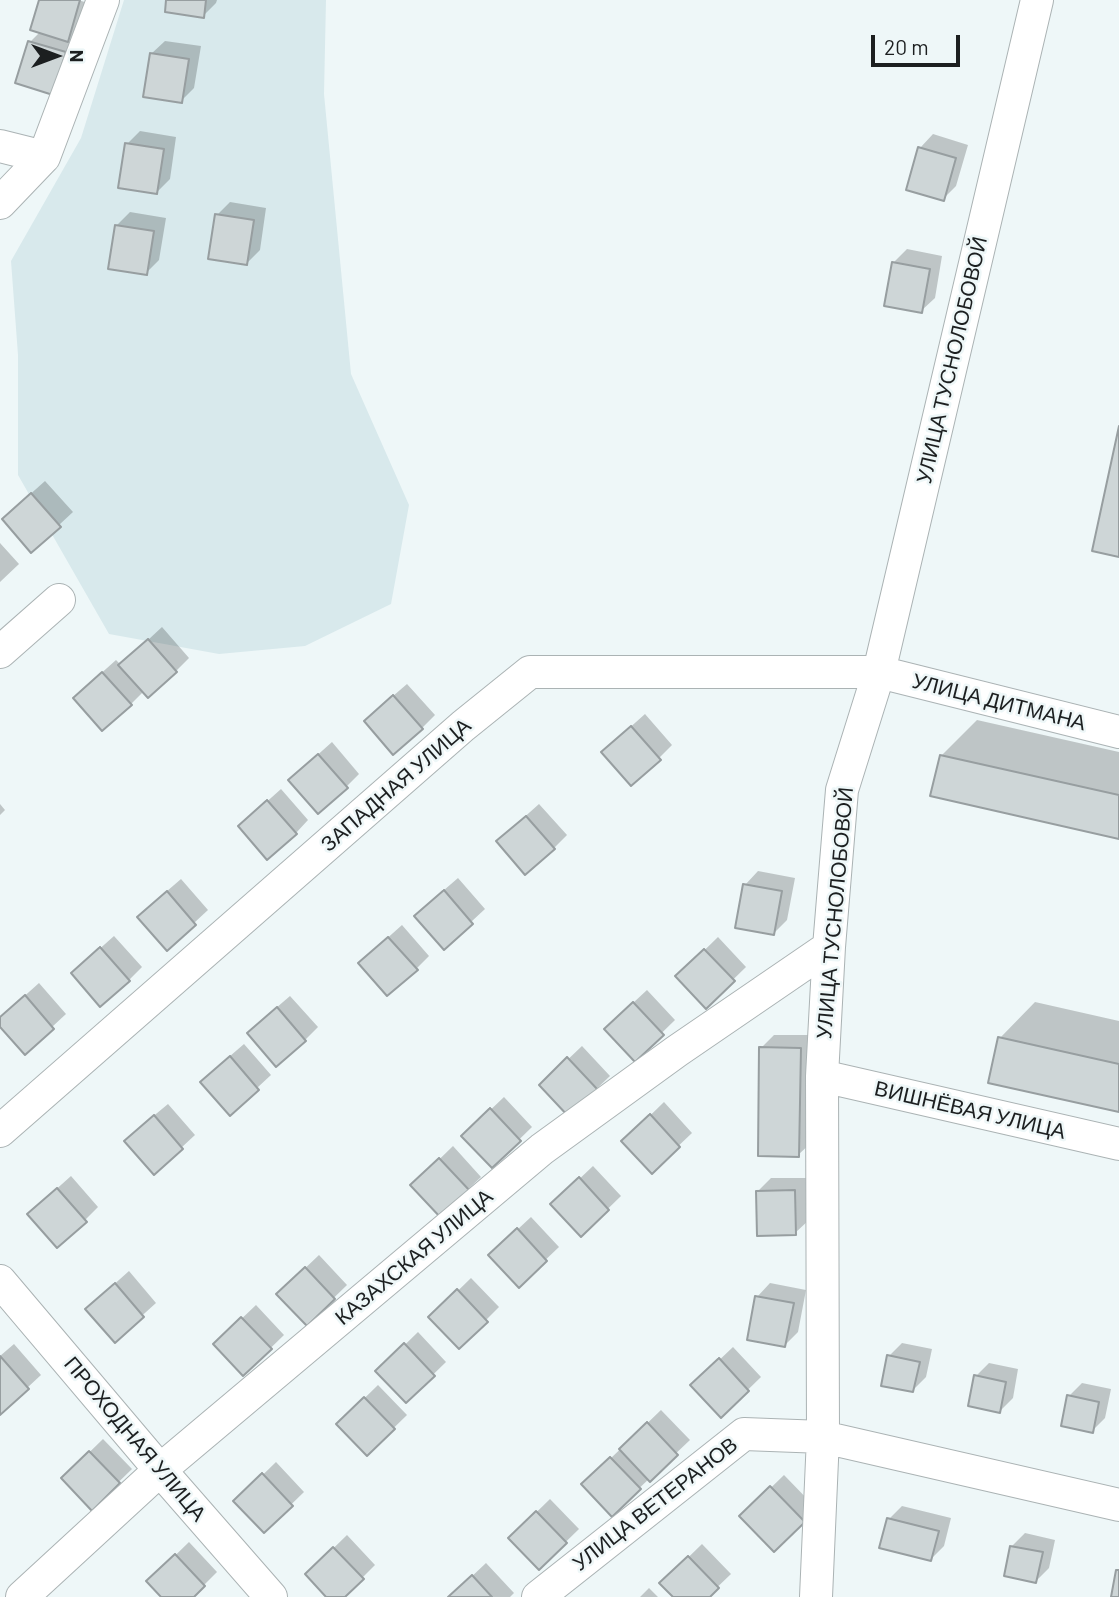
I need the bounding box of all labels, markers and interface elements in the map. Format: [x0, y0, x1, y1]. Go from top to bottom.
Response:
north arrow [21, 21, 91, 91]
scale bar [874, 21, 963, 65]
text: 20 m [884, 34, 929, 59]
text: N [66, 50, 89, 62]
street label: УЛИЦА ТУСНОЛОБОВОЙ [911, 234, 993, 486]
street label: УЛИЦА ДИТМАНА [910, 668, 1088, 736]
street label: ЗАПАДНАЯ УЛИЦА [316, 713, 476, 857]
street label: УЛИЦА ТУСНОЛОБОВОЙ [811, 786, 859, 1040]
street label: ВИШНЁВАЯ УЛИЦА [872, 1076, 1068, 1144]
street label: КАЗАХСКАЯ УЛИЦА [330, 1184, 498, 1330]
street label: ПРОХОДНАЯ УЛИЦА [59, 1352, 211, 1526]
street label: УЛИЦА ВЕТЕРАНОВ [568, 1432, 742, 1576]

